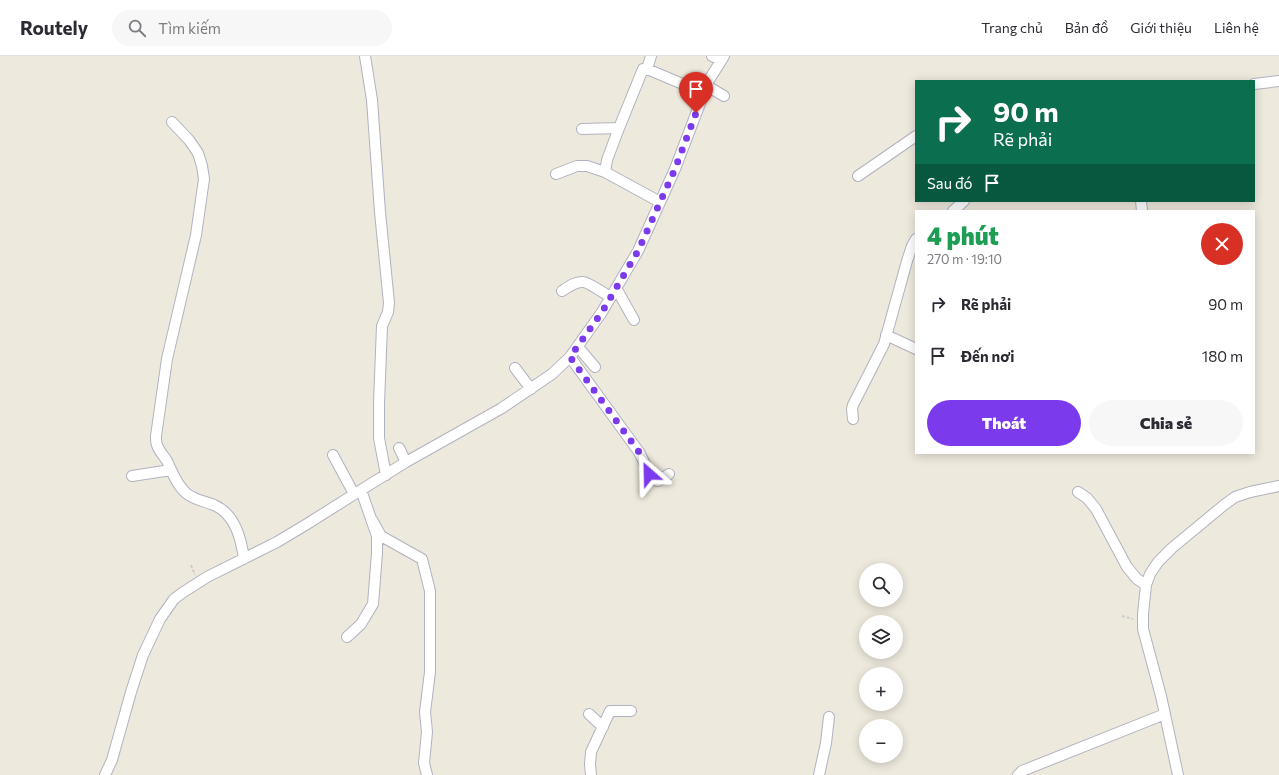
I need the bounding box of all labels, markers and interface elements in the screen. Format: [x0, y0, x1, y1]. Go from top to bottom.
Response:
search box [112, 10, 392, 46]
text: Routely [20, 16, 88, 39]
icon: search [126, 17, 148, 39]
text: Tìm kiếm [158, 19, 221, 37]
text: Trang chủ [981, 19, 1043, 36]
text: Bản đồ [1065, 19, 1108, 36]
text: Giới thiệu [1130, 19, 1192, 36]
text: Liên hệ [1214, 19, 1259, 36]
pin [679, 72, 713, 113]
icon: arrive [685, 78, 707, 100]
text: 90 m [993, 94, 1059, 128]
icon: right [927, 96, 979, 148]
text: Rẽ phải [993, 128, 1052, 150]
icon: arrive [981, 172, 1003, 194]
text: Sau đó [927, 174, 973, 192]
text: 4 phút [927, 221, 999, 250]
button: close [1201, 223, 1243, 265]
text: 270 m · 19:10 [927, 251, 1002, 267]
icon: right [927, 293, 949, 315]
text: Rẽ phải [961, 295, 1011, 313]
text: 90 m [1208, 295, 1243, 313]
icon: arrive [927, 345, 949, 367]
text: Đến nơi [961, 347, 1014, 365]
text: 180 m [1202, 347, 1243, 365]
button: Thoát [927, 400, 1081, 446]
button: Chia sẻ [1089, 400, 1243, 446]
position arrow [628, 453, 670, 495]
map controls [859, 563, 903, 763]
button: search [859, 563, 903, 607]
button: layers [859, 615, 903, 659]
button: + [859, 667, 903, 711]
button: − [859, 719, 903, 763]

